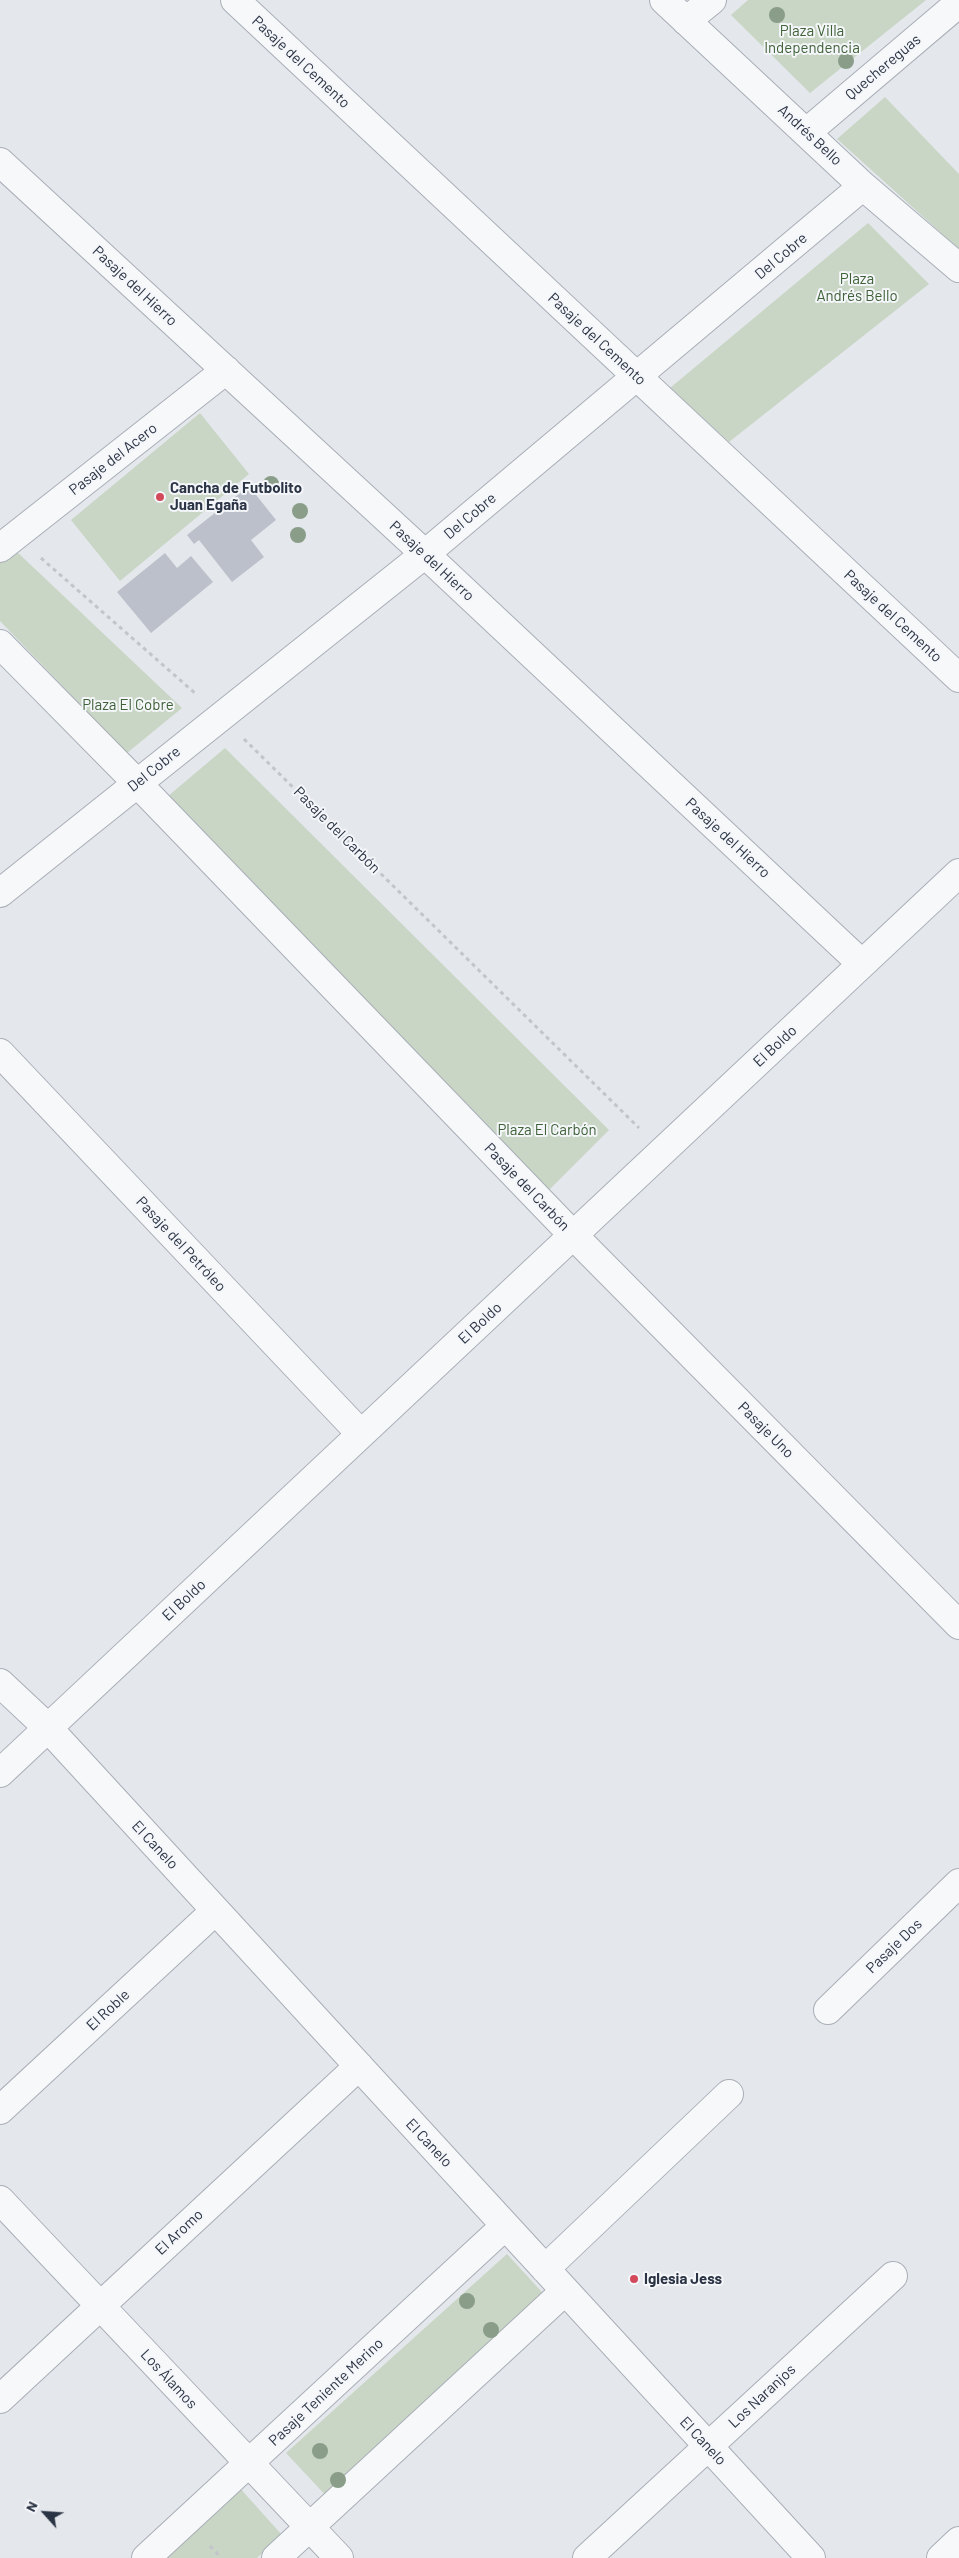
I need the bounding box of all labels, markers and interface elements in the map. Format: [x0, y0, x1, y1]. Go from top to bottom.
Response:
street label: Pasaje del Cemento [248, 12, 354, 112]
park label: Plaza Villa Independencia [764, 22, 860, 57]
street label: Quechereguas [842, 30, 924, 104]
street label: Andrés Bello [774, 101, 846, 169]
street label: Del Cobre [751, 229, 811, 283]
street label: Pasaje del Hierro [89, 242, 181, 330]
park label: Plaza Andrés Bello [816, 270, 898, 305]
street label: Pasaje del Cemento [544, 289, 650, 389]
street label: Pasaje del Acero [65, 419, 161, 499]
place label: Cancha de Futbolito Juan Egaña [170, 479, 302, 514]
street label: Del Cobre [440, 489, 500, 543]
marker: Cancha de Futbolito Juan Egaña [154, 491, 166, 503]
street label: Pasaje del Hierro [386, 517, 478, 605]
street label: Pasaje del Cemento [840, 566, 946, 666]
park label: Plaza El Cobre [82, 696, 174, 714]
street label: Del Cobre [124, 742, 184, 796]
street label: Pasaje del Carbón [290, 783, 384, 877]
street label: Pasaje del Hierro [682, 794, 774, 882]
street label: El Boldo [750, 1021, 800, 1071]
park label: Plaza El Carbón [497, 1121, 597, 1139]
street label: Pasaje del Carbón [481, 1139, 573, 1235]
street label: Pasaje del Petróleo [132, 1193, 230, 1295]
street label: El Boldo [455, 1298, 505, 1348]
street label: Pasaje Uno [734, 1398, 798, 1462]
street label: El Boldo [159, 1575, 209, 1625]
street label: El Canelo [128, 1817, 182, 1873]
street label: Pasaje Dos [862, 1915, 926, 1977]
street label: El Roble [83, 1986, 133, 2034]
street label: El Canelo [402, 2115, 456, 2171]
street label: El Aromo [151, 2205, 207, 2259]
place label: Iglesia Jess [644, 2270, 722, 2288]
marker: Iglesia Jess [628, 2273, 640, 2285]
street label: Pasaje Teniente Merino [265, 2334, 387, 2450]
street label: Los Álamos [137, 2346, 201, 2412]
street label: Los Naranjos [725, 2360, 799, 2432]
street label: El Canelo [676, 2413, 730, 2469]
north arrow [20, 2488, 70, 2538]
text: N [21, 2498, 41, 2514]

